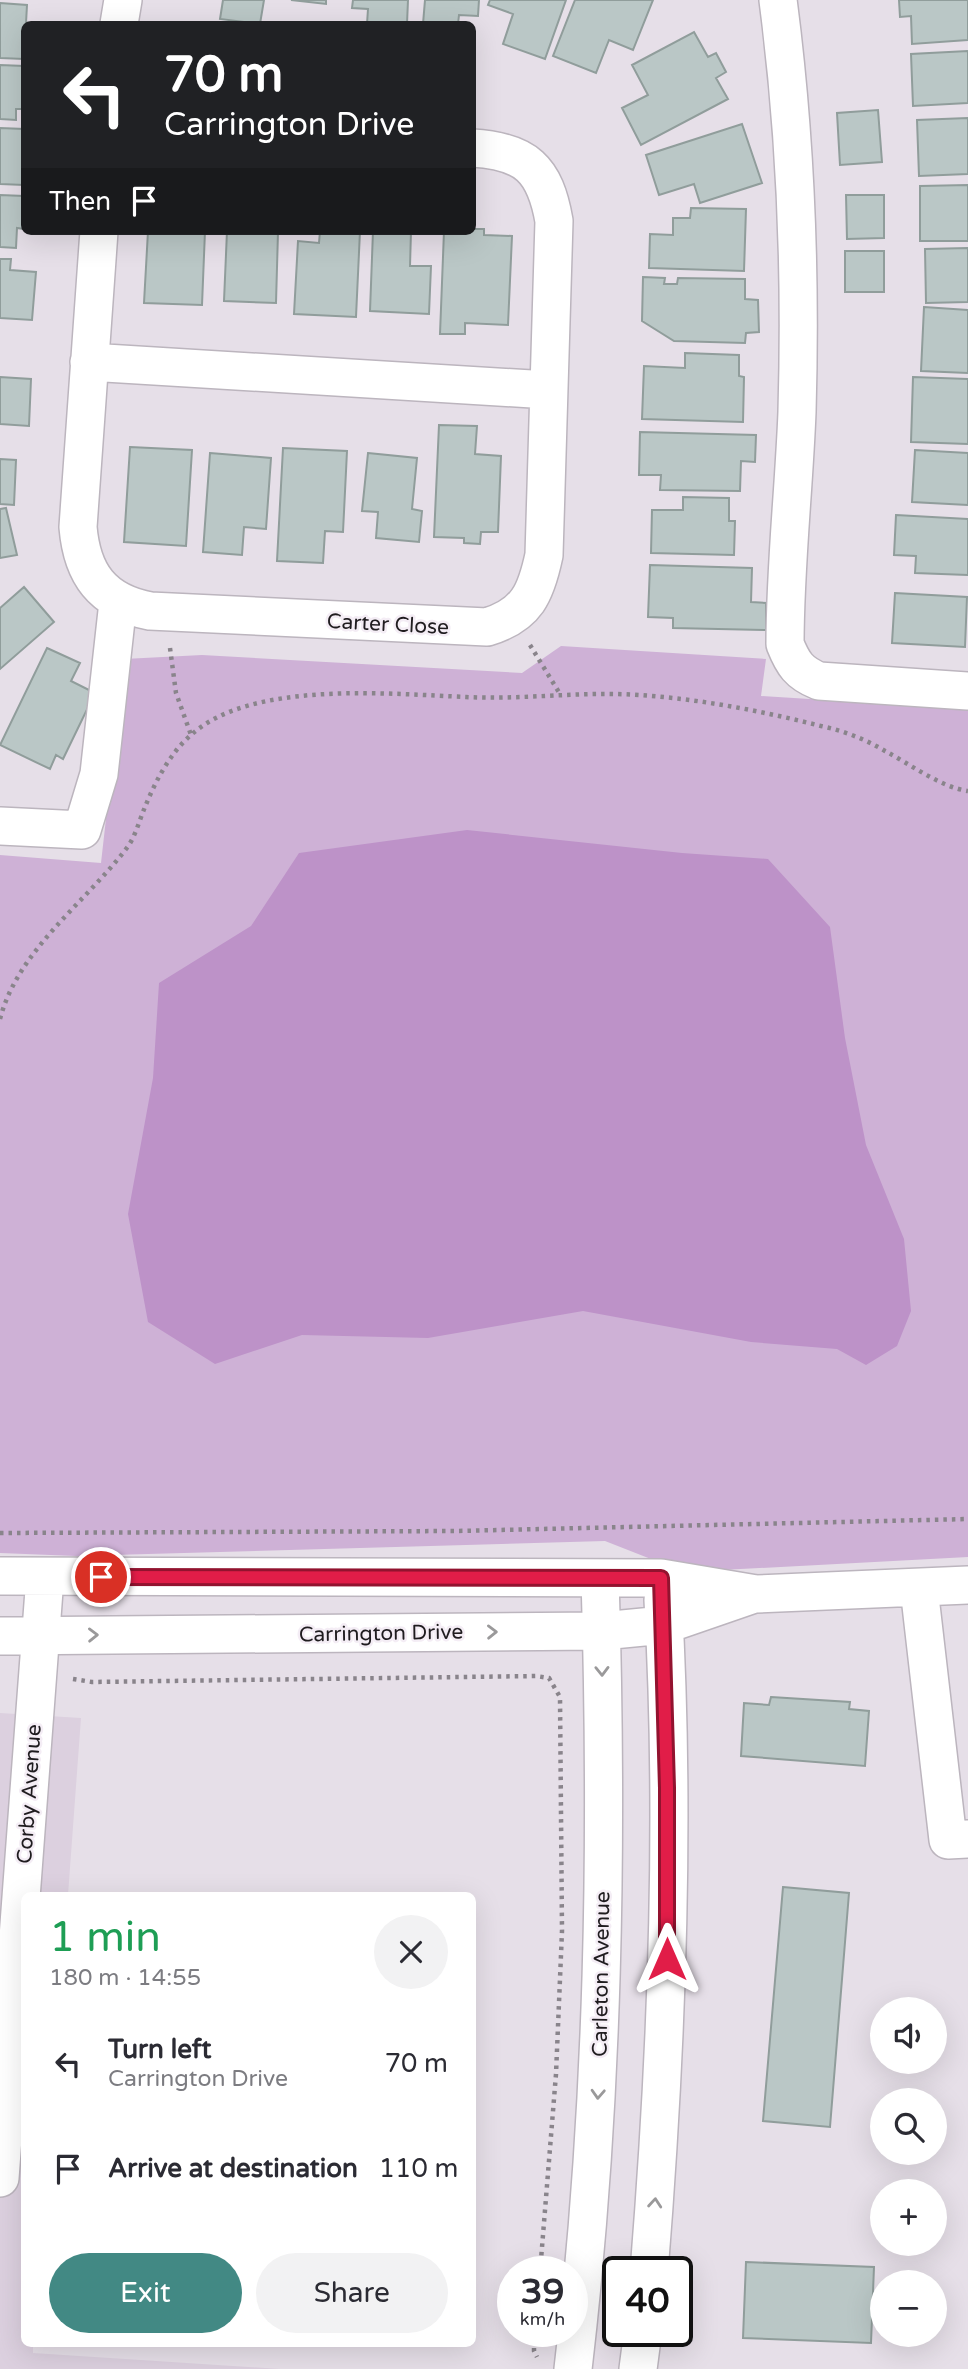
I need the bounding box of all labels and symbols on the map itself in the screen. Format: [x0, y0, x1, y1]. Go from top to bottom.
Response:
street label: Carter Close [326, 609, 450, 640]
pin [71, 1547, 131, 1607]
street label: Carrington Drive [299, 1620, 464, 1647]
one-way arrow [487, 1624, 497, 1640]
one-way arrow [88, 1627, 98, 1643]
one-way arrow [594, 1666, 610, 1677]
street label: Corby Avenue [12, 1723, 47, 1865]
street label: Carleton Avenue [588, 1891, 615, 2057]
position arrow [630, 1922, 704, 1996]
one-way arrow [590, 2089, 605, 2100]
one-way arrow [647, 2198, 662, 2209]
speed limit sign: 40 [602, 2256, 693, 2347]

